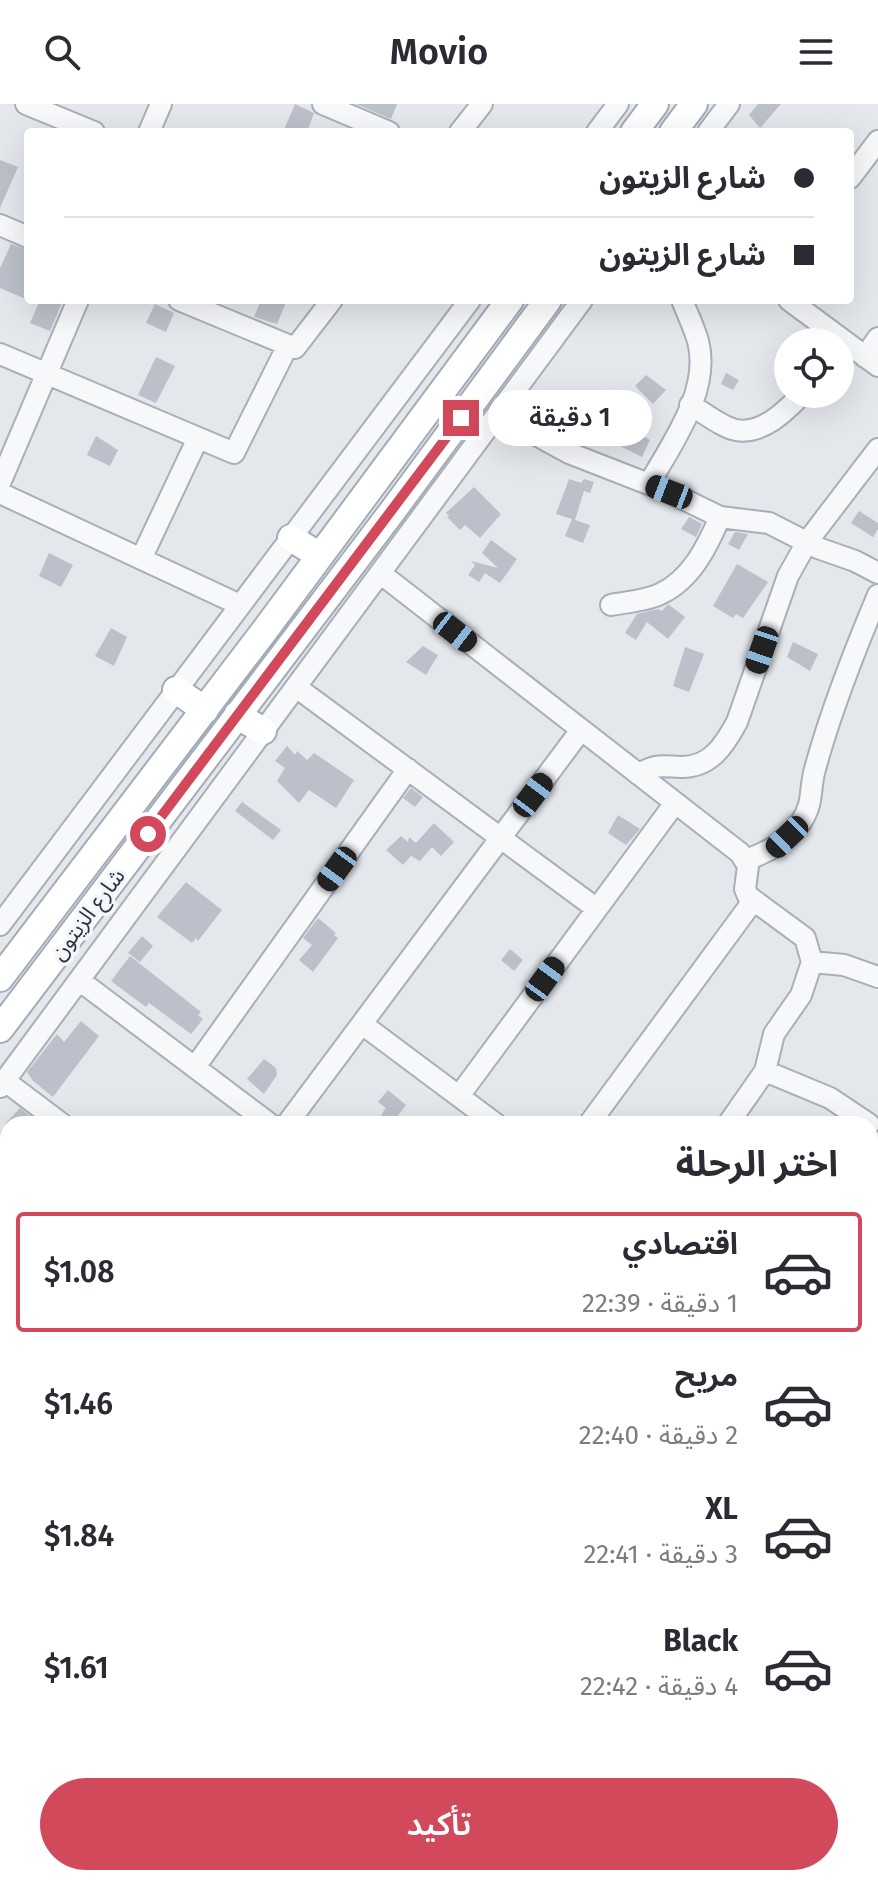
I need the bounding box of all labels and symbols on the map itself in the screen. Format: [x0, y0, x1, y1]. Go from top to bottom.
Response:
callout: 1 دقيقة [489, 390, 653, 446]
route end [443, 400, 479, 436]
car [642, 472, 696, 512]
car [429, 608, 481, 656]
car [743, 623, 781, 677]
car [509, 769, 557, 821]
car [761, 812, 813, 862]
route start [130, 816, 166, 852]
car [313, 843, 361, 895]
street label: شارع الزيتون [44, 863, 133, 967]
car [521, 953, 569, 1005]

